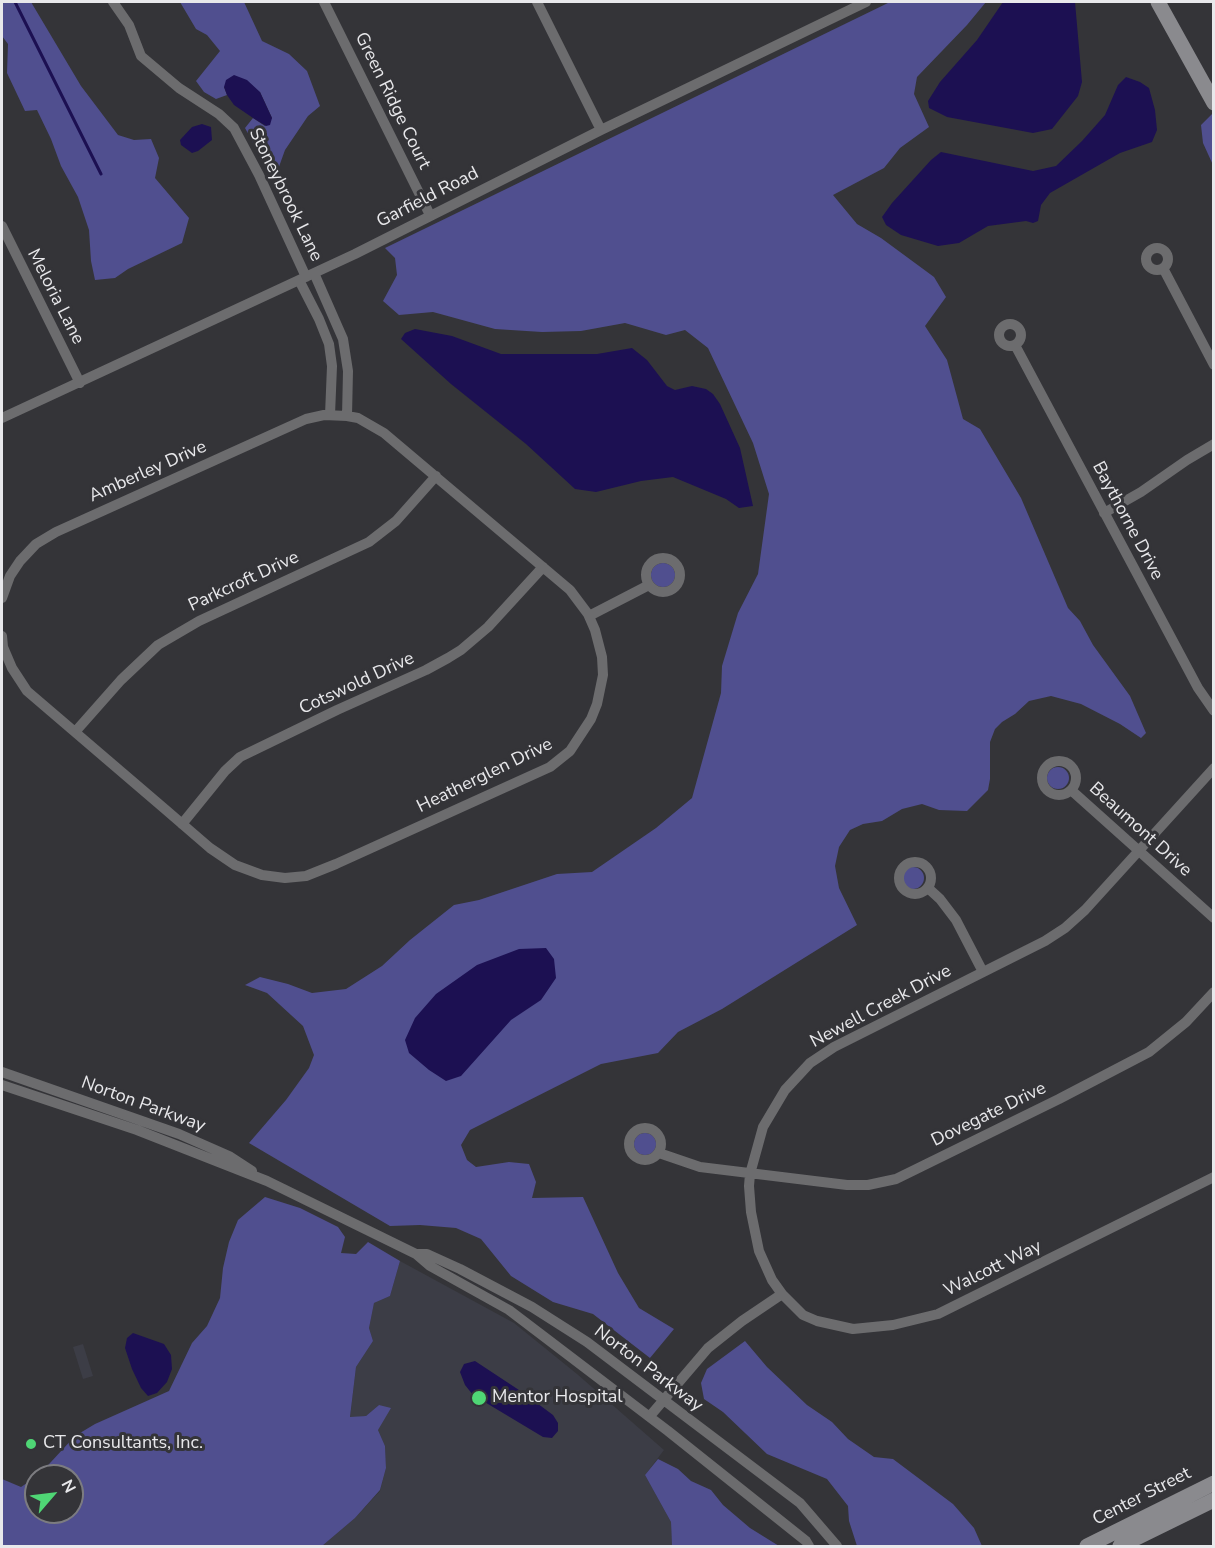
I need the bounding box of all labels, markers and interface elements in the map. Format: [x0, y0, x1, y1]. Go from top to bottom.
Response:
street label: Green Ridge Court [349, 29, 435, 173]
street label: Stoneybrook Lane [243, 125, 327, 265]
street label: Garfield Road [373, 163, 483, 233]
street label: Meloria Lane [22, 246, 88, 348]
street label: Amberley Drive [86, 436, 210, 508]
street label: Baythorne Drive [1087, 458, 1167, 584]
street label: Parkcroft Drive [185, 547, 303, 617]
street label: Cotswold Drive [296, 648, 418, 720]
street label: Heatherglen Drive [414, 734, 556, 818]
street label: Beaumont Drive [1084, 778, 1196, 882]
street label: Newell Creek Drive [807, 961, 955, 1053]
street label: Norton Parkway [78, 1073, 208, 1137]
street label: Dovegate Drive [928, 1078, 1050, 1152]
street label: Walcott Way [941, 1236, 1045, 1302]
street label: Norton Parkway [589, 1321, 707, 1417]
place label: Mentor Hospital [492, 1387, 623, 1409]
marker: Mentor Hospital [470, 1389, 488, 1407]
place label: CT Consultants, Inc. [43, 1433, 203, 1455]
marker: CT Consultants, Inc. [24, 1437, 38, 1451]
street label: Center Street [1089, 1463, 1195, 1531]
north arrow [24, 1464, 84, 1524]
text: N [56, 1476, 81, 1497]

